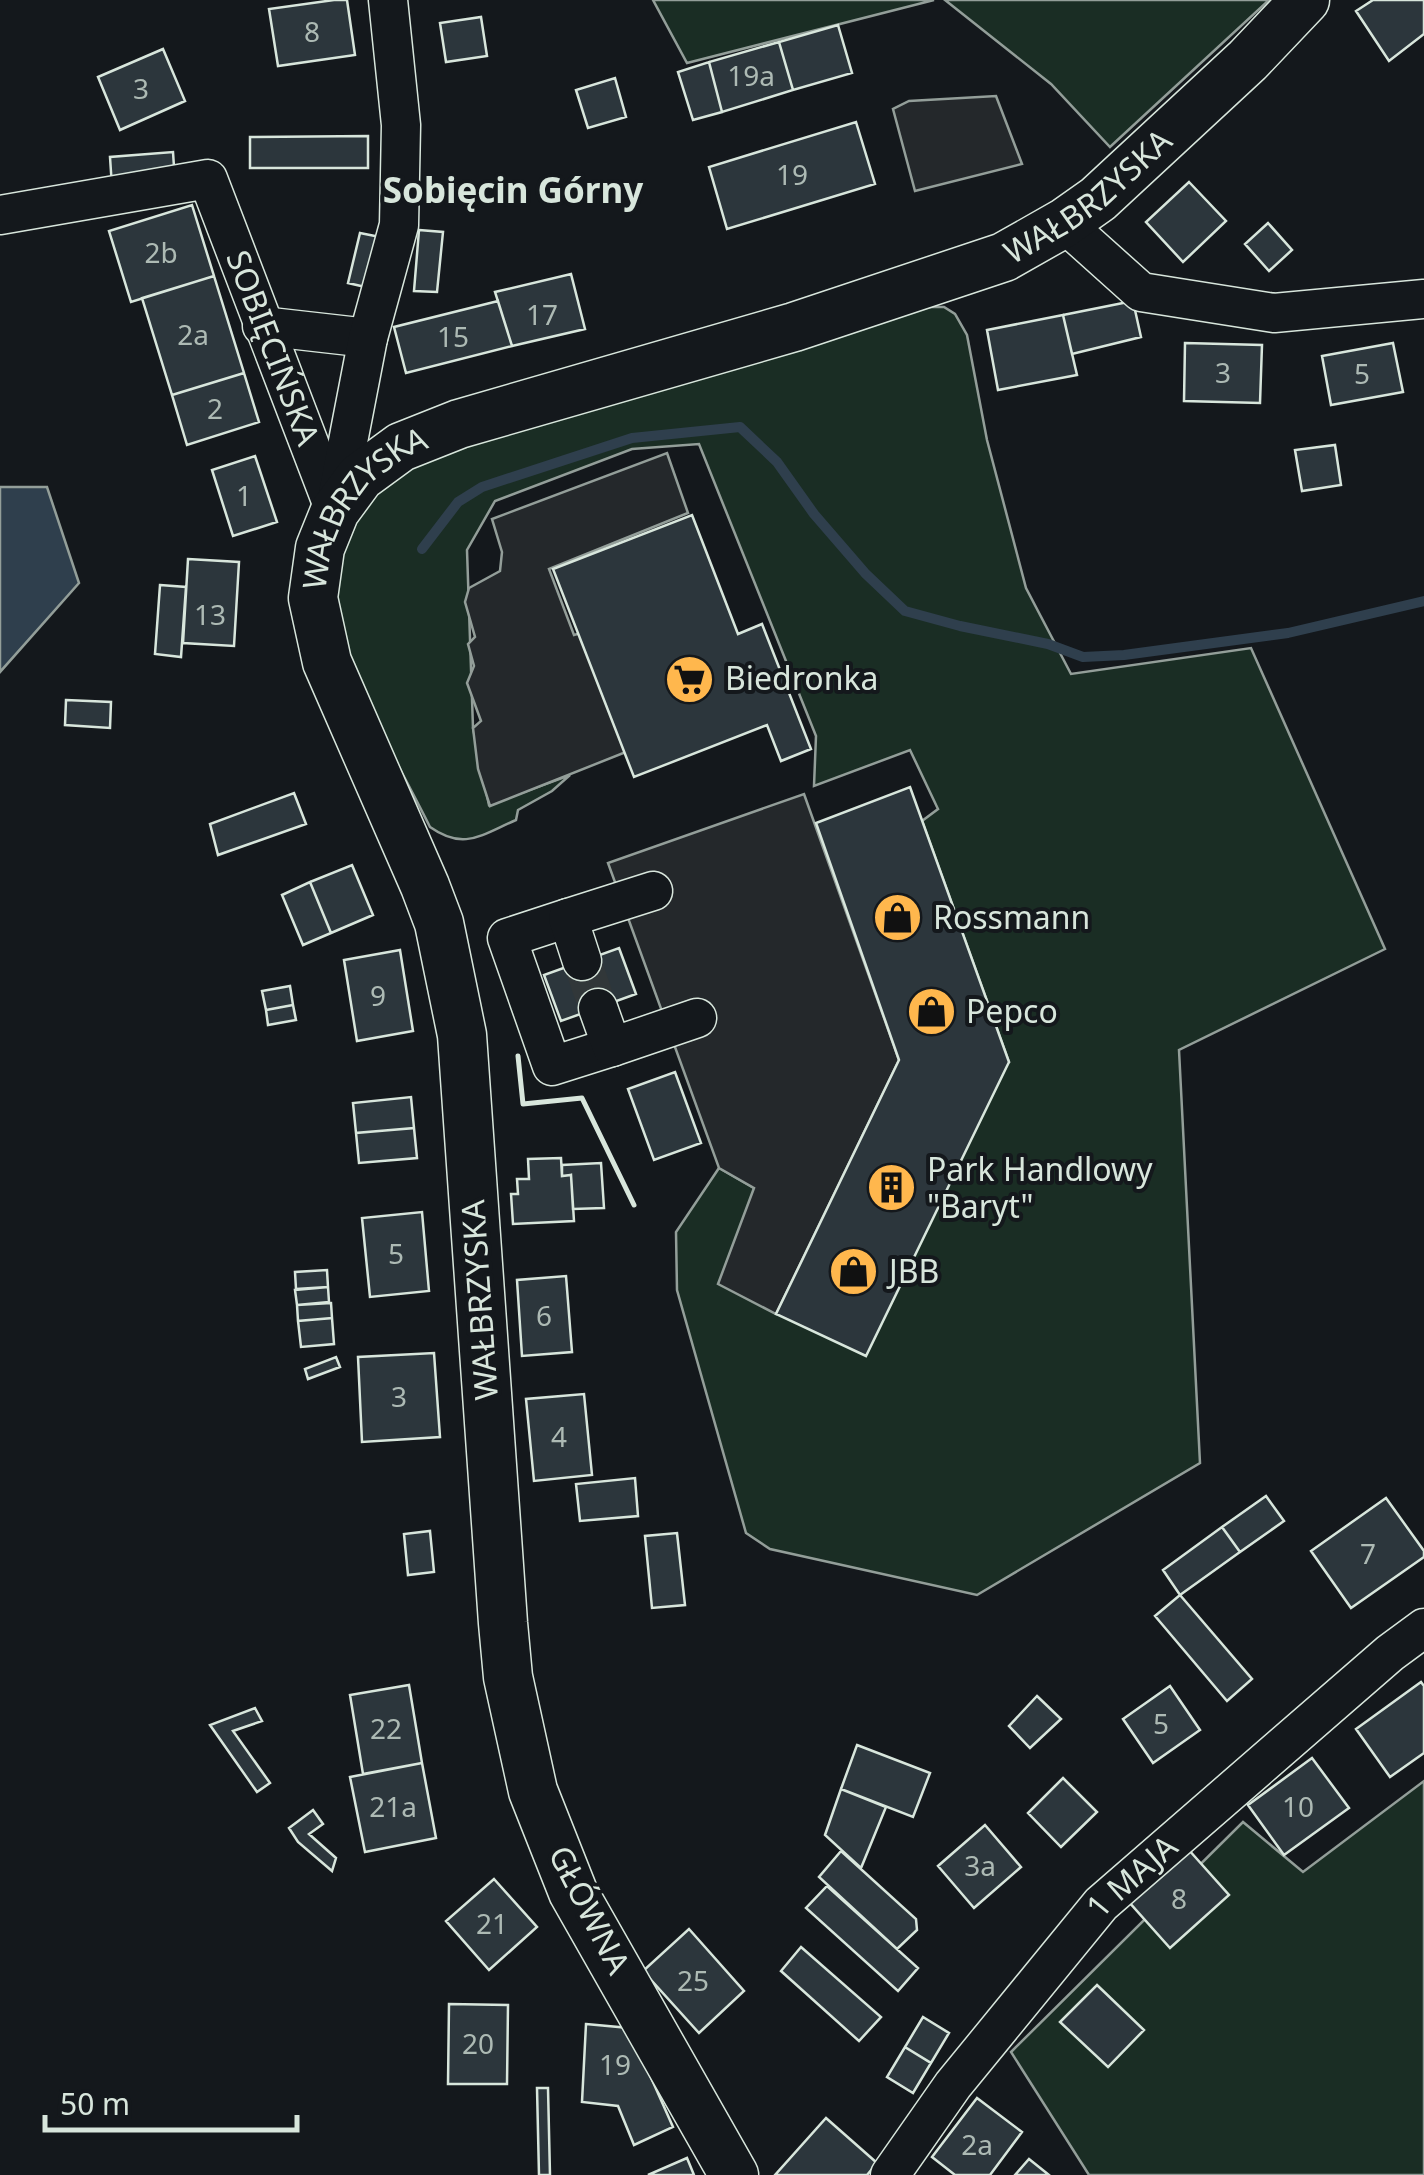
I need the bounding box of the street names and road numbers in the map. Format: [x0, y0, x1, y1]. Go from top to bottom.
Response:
street label: WAŁBRZYSKA [995, 118, 1180, 273]
street label: SOBIĘCIŃSKA [217, 244, 331, 452]
street label: WAŁBRZYSKA [291, 416, 433, 592]
street label: WAŁBRZYSKA [450, 1198, 507, 1402]
street label: 1 MAJA [1076, 1824, 1186, 1926]
street label: GŁÓWNA [540, 1838, 641, 1981]

